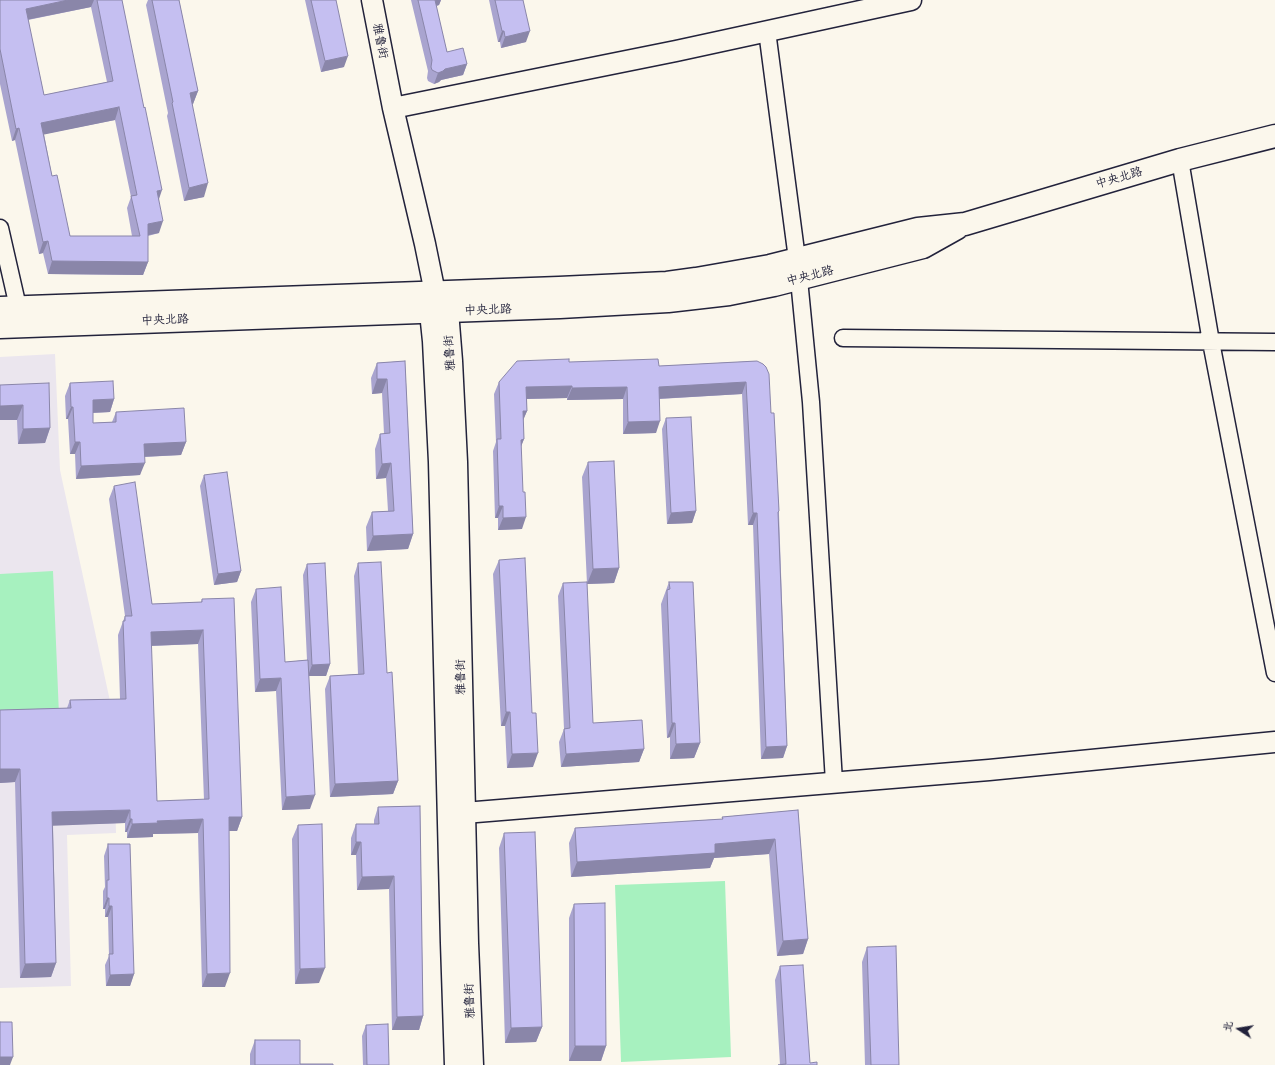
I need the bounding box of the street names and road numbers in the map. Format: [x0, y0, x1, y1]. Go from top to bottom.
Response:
street label: 雅鲁街 [369, 22, 391, 60]
street label: 中央北路 [1094, 164, 1144, 192]
street label: 中央北路 [785, 263, 835, 289]
street label: 中央北路 [464, 302, 512, 318]
street label: 中央北路 [141, 312, 189, 328]
street label: 雅鲁街 [442, 335, 458, 371]
street label: 雅鲁街 [453, 659, 469, 695]
street label: 雅鲁街 [462, 983, 478, 1019]

